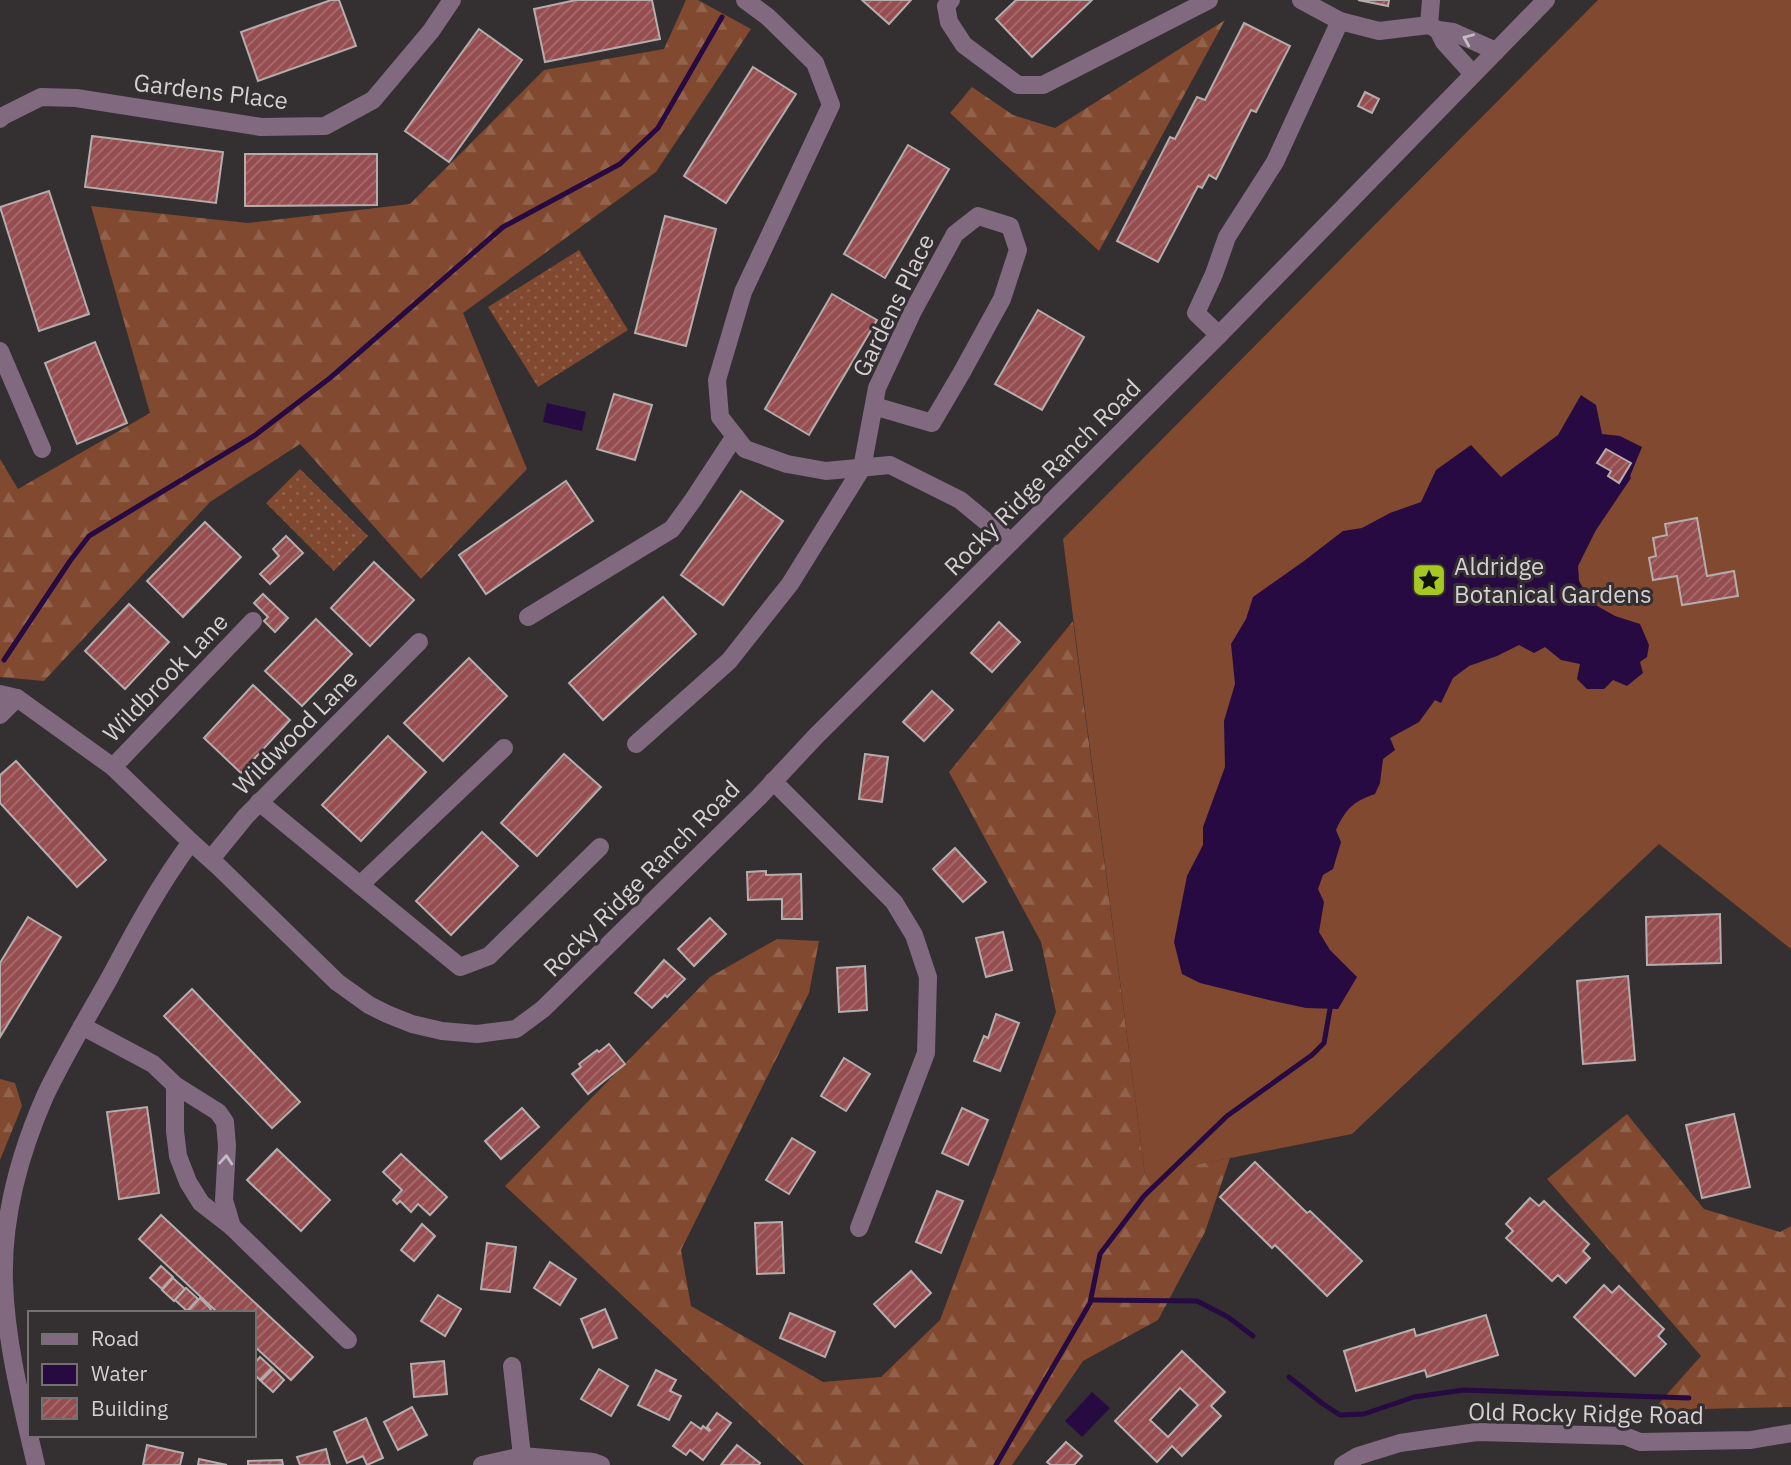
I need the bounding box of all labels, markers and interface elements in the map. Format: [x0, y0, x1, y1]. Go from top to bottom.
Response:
one-way arrow [1462, 33, 1474, 47]
street label: Gardens Place [132, 66, 290, 116]
street label: Gardens Place [845, 228, 941, 382]
street label: Rocky Ridge Ranch Road [937, 372, 1147, 582]
place label: Aldridge Botanical Gardens [1454, 550, 1652, 610]
place icon: Aldridge Botanical Gardens [1410, 561, 1448, 599]
street label: Wildbrook Lane [95, 606, 235, 748]
street label: Wildwood Lane [226, 663, 364, 801]
street label: Rocky Ridge Ranch Road [536, 773, 746, 983]
one-way arrow [218, 1154, 233, 1165]
legend [28, 1311, 256, 1437]
text: Road [91, 1324, 139, 1352]
text: Water [91, 1359, 148, 1387]
text: Building [91, 1394, 168, 1422]
street label: Old Rocky Ridge Road [1468, 1395, 1704, 1431]

